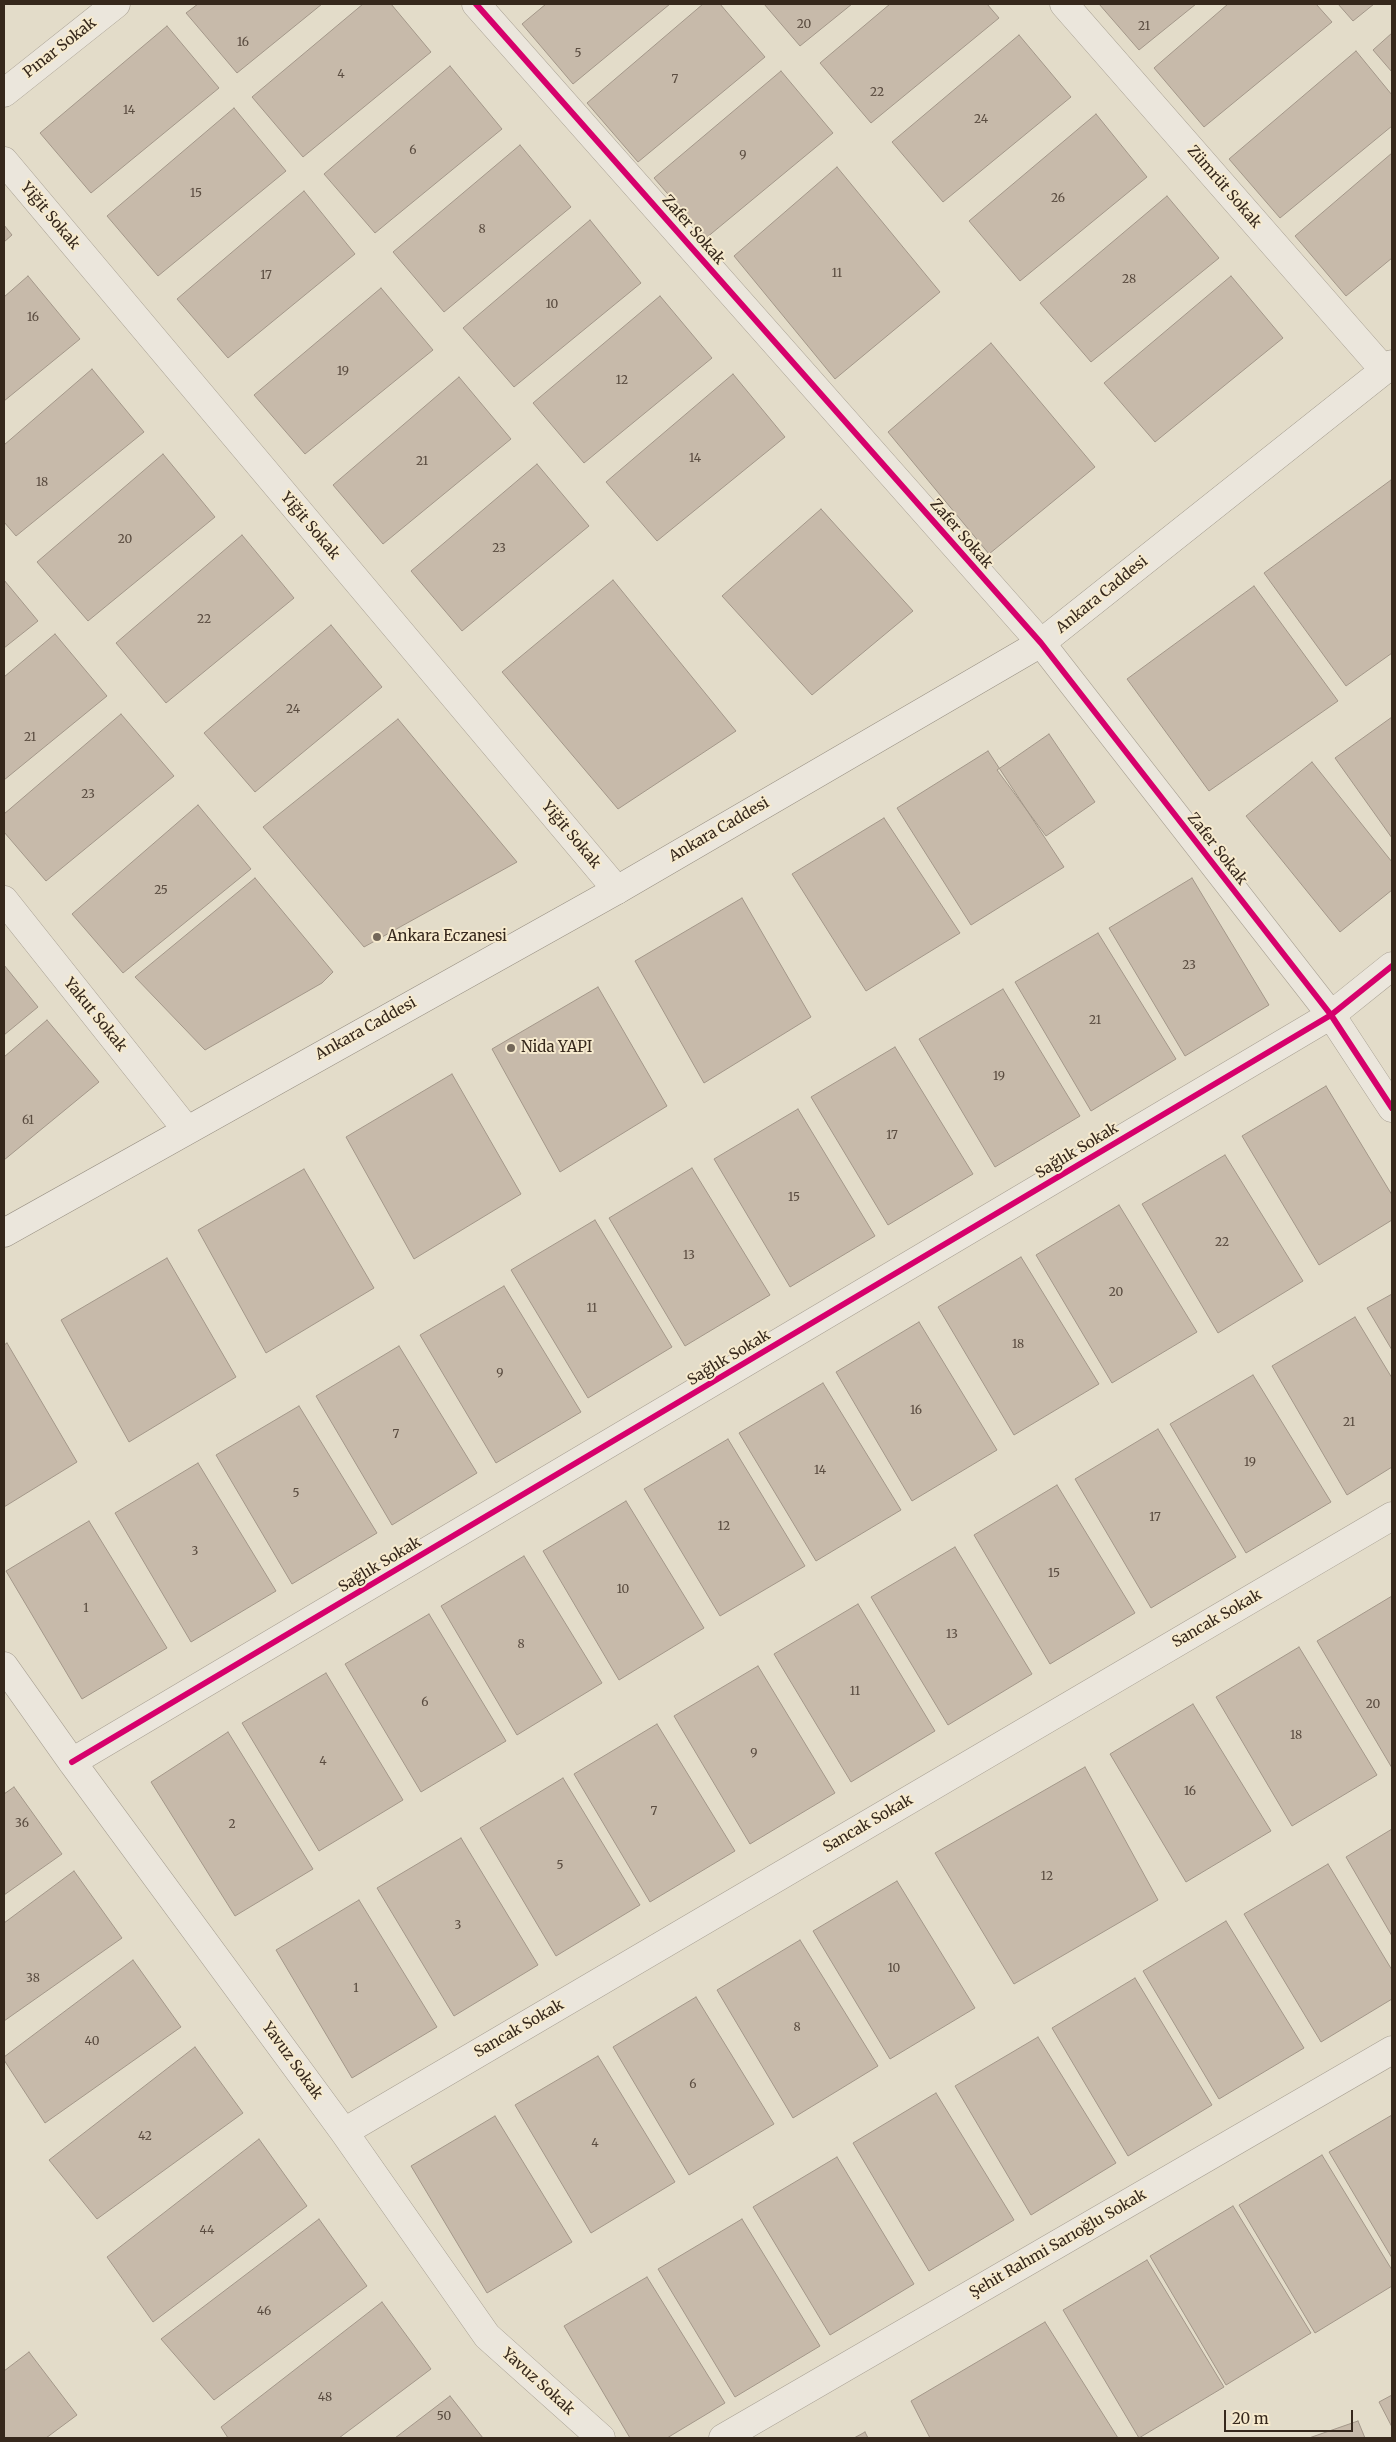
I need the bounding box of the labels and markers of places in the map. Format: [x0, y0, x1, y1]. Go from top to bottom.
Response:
place label: Ankara Eczanesi [387, 928, 507, 946]
marker: Ankara Eczanesi [371, 931, 383, 943]
place label: Nida YAPI [521, 1039, 592, 1057]
marker: Nida YAPI [505, 1042, 517, 1054]

